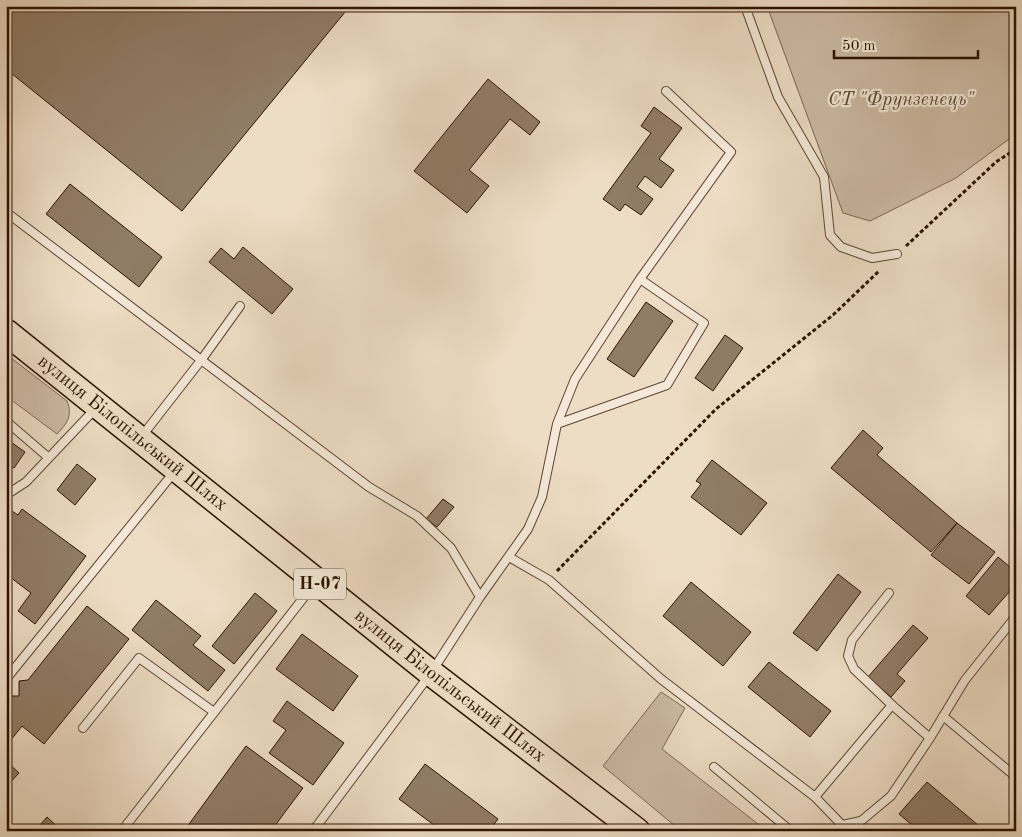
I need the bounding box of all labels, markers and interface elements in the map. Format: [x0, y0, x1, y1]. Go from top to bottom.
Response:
scale bar [834, 28, 978, 60]
text: 50 m [842, 39, 876, 54]
park label: СТ "Фрунзенець" [828, 91, 975, 110]
street label: вулиця Білопільський Шлях [34, 352, 231, 515]
road number: Н-07 [294, 568, 346, 600]
street label: вулиця Білопільський Шлях [351, 606, 549, 767]

